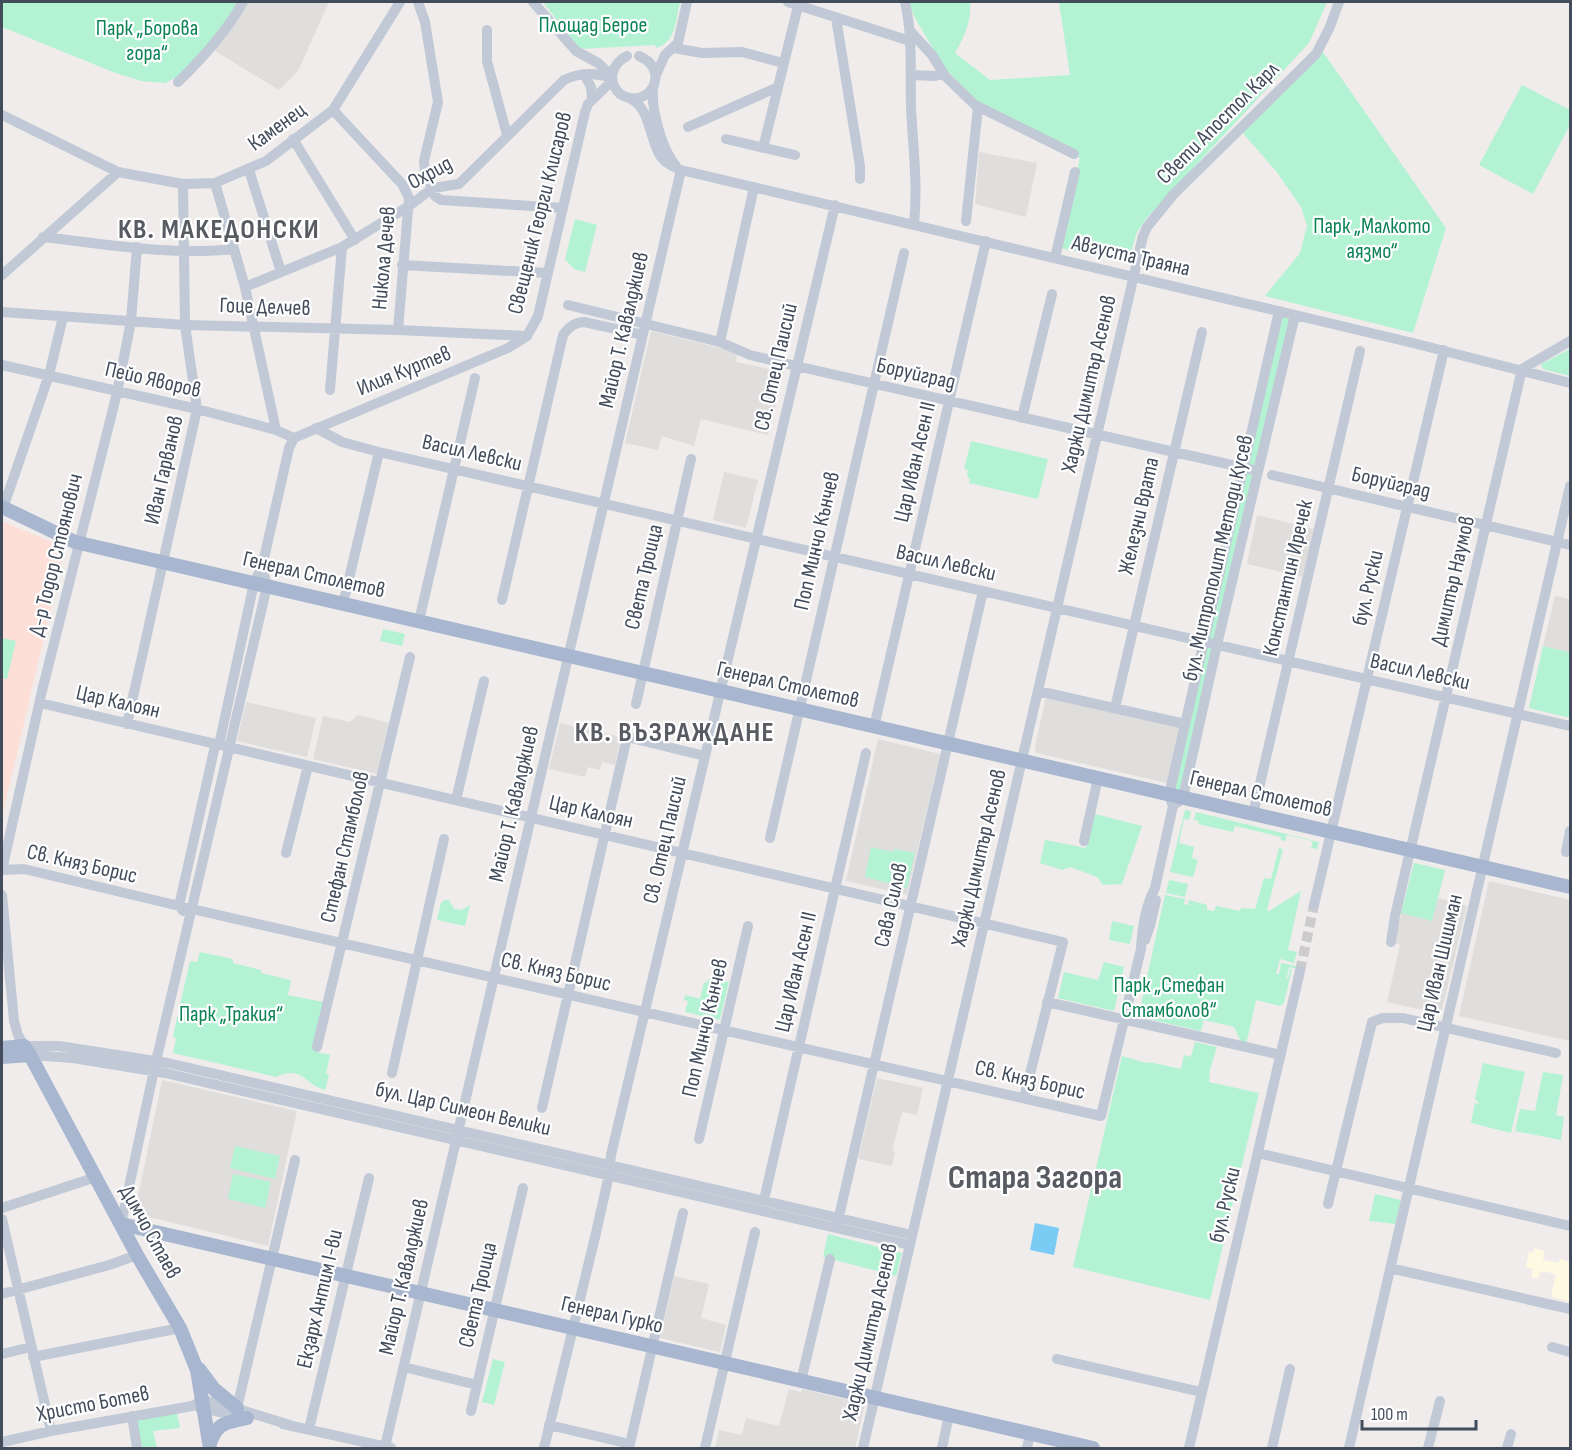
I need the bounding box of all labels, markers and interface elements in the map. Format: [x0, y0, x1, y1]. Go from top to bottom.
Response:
park label: Площад Берое [539, 12, 647, 39]
park label: Парк „Борова гора“ [96, 15, 198, 67]
street label: Свети Апостол Карл [1151, 56, 1285, 190]
street label: Каменец [243, 97, 311, 157]
street label: Свещеник Георги Клисаров [502, 109, 578, 317]
street label: Охрид [403, 150, 457, 196]
street label: Никола Дечев [366, 205, 402, 311]
district label: КВ. МАКЕДОНСКИ [118, 213, 320, 246]
park label: Парк „Малкото аязмо“ [1313, 213, 1431, 265]
street label: Августа Траяна [1068, 229, 1193, 283]
street label: Майор Т. Кавалджиев [593, 249, 655, 411]
street label: Гоце Делчев [219, 292, 311, 322]
street label: Хаджи Димитър Асенов [1055, 293, 1123, 476]
street label: Св. Отец Паисий [748, 301, 804, 433]
street label: Илия Куртев [353, 340, 455, 402]
street label: Боруйград [874, 352, 958, 396]
street label: Пейо Яворов [102, 356, 204, 404]
street label: Цар Иван Асен II [888, 399, 942, 525]
street label: Иван Гарванов [138, 413, 190, 527]
street label: Васил Левски [420, 428, 524, 478]
street label: бул. Митрополит Методи Кусев [1177, 432, 1259, 684]
street label: Железни Врата [1112, 455, 1166, 577]
street label: Боруйград [1349, 461, 1433, 505]
street label: Поп Минчо Кънчев [788, 469, 846, 613]
street label: Д-р Тодор Стоянович [23, 471, 89, 639]
street label: Константин Иречек [1257, 497, 1319, 659]
street label: Димитър Наумов [1425, 513, 1481, 649]
street label: Света Троица [619, 522, 669, 632]
street label: Васил Левски [894, 538, 998, 588]
street label: Генерал Столетов [240, 546, 388, 604]
street label: бул. Руски [1346, 548, 1390, 628]
street label: Васил Левски [1368, 647, 1472, 697]
street label: Генерал Столетов [714, 656, 862, 714]
street label: Цар Калоян [73, 679, 163, 725]
district label: КВ. ВЪЗРАЖДАНЕ [575, 716, 775, 749]
street label: Майор Т. Кавалджиев [483, 723, 545, 885]
street label: Генерал Столетов [1187, 765, 1335, 823]
street label: Хаджи Димитър Асенов [945, 767, 1013, 950]
street label: Стефан Стамболов [314, 769, 376, 925]
street label: Св. Отец Паисий [637, 774, 693, 906]
street label: Цар Калоян [546, 789, 636, 835]
street label: Св. Княз Борис [24, 838, 140, 890]
street label: Сава Силов [868, 860, 914, 950]
street label: Цар Иван Шишман [1411, 892, 1469, 1034]
street label: Цар Иван Асен II [769, 909, 823, 1035]
street label: Св. Княз Борис [498, 946, 614, 998]
street label: Поп Минчо Кънчев [676, 956, 734, 1100]
park label: Парк „Стефан Стамболов“ [1114, 972, 1224, 1024]
park label: Парк „Тракия“ [179, 1001, 283, 1028]
street label: Св. Княз Борис [972, 1054, 1088, 1106]
street label: бул. Цар Симеон Велики [373, 1076, 553, 1142]
district label: Стара Загора [948, 1157, 1122, 1198]
street label: бул. Руски [1203, 1165, 1247, 1245]
street label: Димчо Стаев [113, 1180, 187, 1284]
street label: Майор Т. Кавалджиев [373, 1196, 435, 1358]
street label: Екзарх Антим I-ви [291, 1227, 349, 1371]
street label: Света Троица [453, 1240, 503, 1350]
street label: Хаджи Димитър Асенов [836, 1241, 904, 1424]
street label: Генерал Гурко [558, 1290, 666, 1340]
street label: Христо Ботев [34, 1380, 151, 1428]
scale bar [1362, 1393, 1476, 1431]
text: 100 m [1371, 1404, 1408, 1425]

